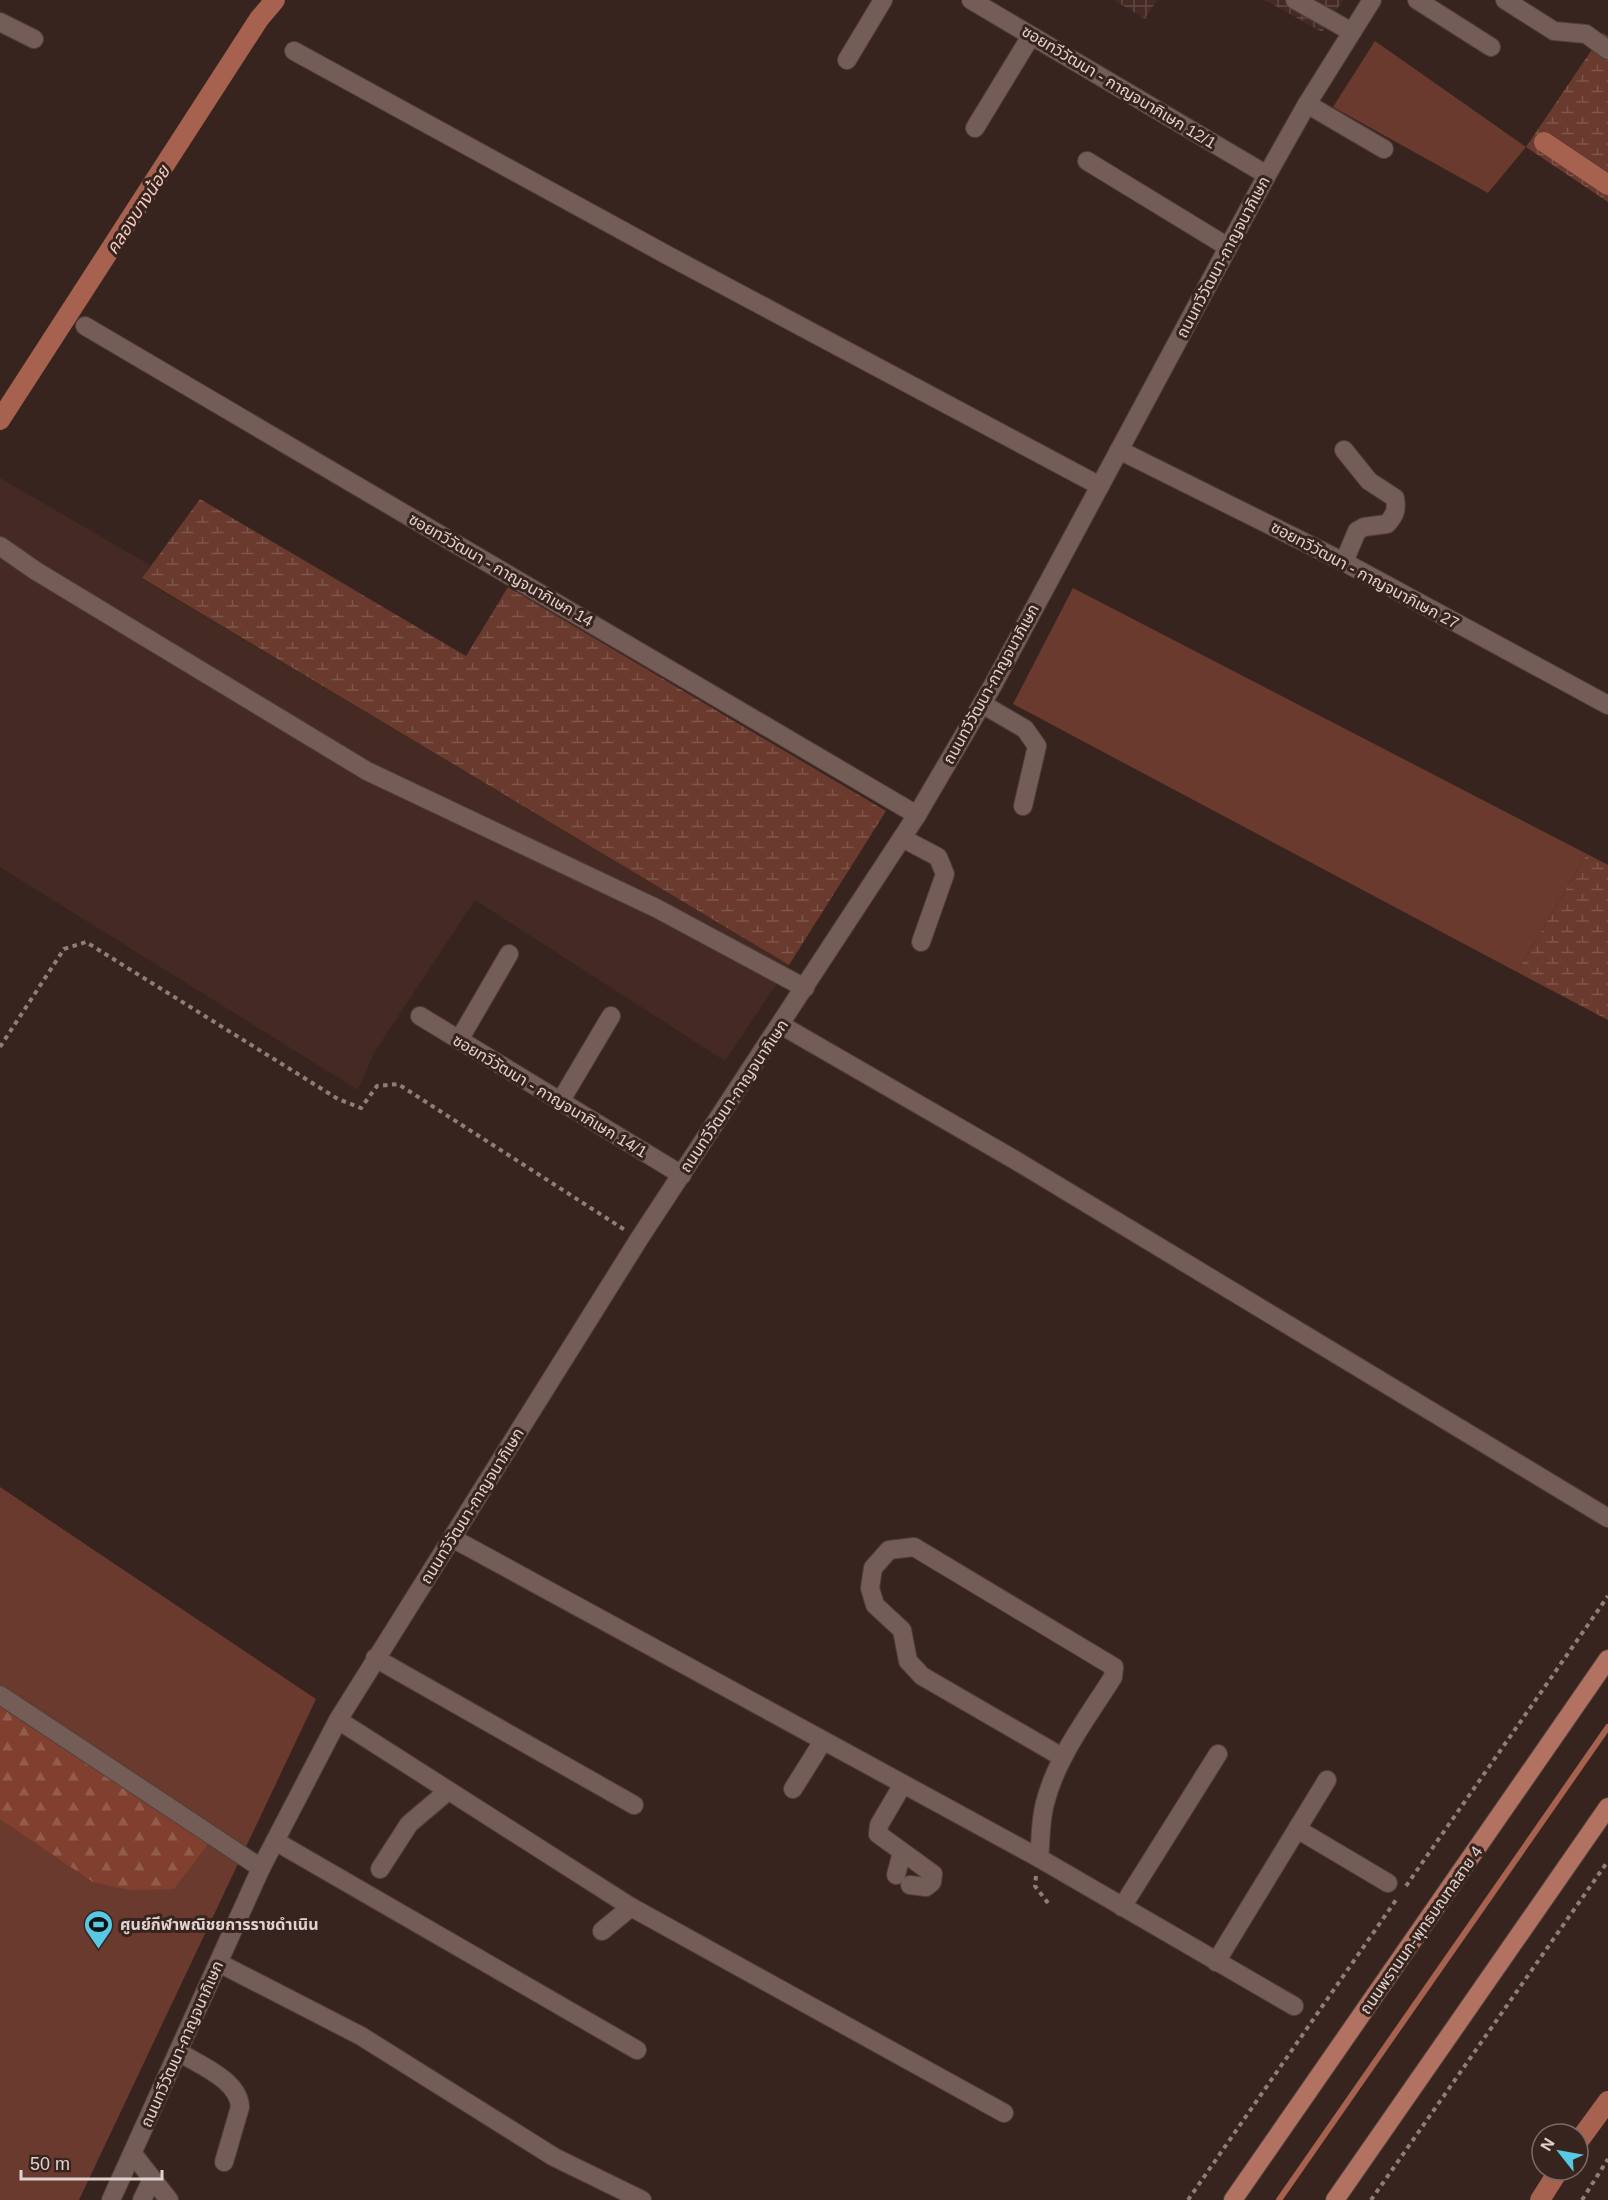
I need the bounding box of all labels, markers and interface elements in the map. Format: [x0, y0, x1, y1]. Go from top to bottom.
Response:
street label: ซอยทวีวัฒนา - กาญจนาภิเษก 12/1 [1019, 22, 1219, 152]
water label: คลองบางน้อย [102, 161, 175, 258]
street label: ถนนทวีวัฒนา-กาญจนาภิเษก [1173, 173, 1273, 341]
street label: ซอยทวีวัฒนา - กาญจนาภิเษก 14 [406, 510, 596, 630]
street label: ซอยทวีวัฒนา - กาญจนาภิเษก 27 [1268, 518, 1462, 632]
street label: ถนนทวีวัฒนา-กาญจนาภิเษก [940, 601, 1042, 767]
street label: ถนนทวีวัฒนา-กาญจนาภิเษก [677, 1017, 791, 1175]
street label: ซอยทวีวัฒนา - กาญจนาภิเษก 14/1 [450, 1031, 650, 1161]
street label: ถนนทวีวัฒนา-กาญจนาภิเษก [417, 1425, 527, 1587]
street label: ถนนพรานนก-พุทธมณฑลสาย 4 [1356, 1843, 1486, 2018]
sports icon: ศูนย์กีฬาพณิชยการราชดำเนิน [83, 1908, 115, 1950]
place label: ศูนย์กีฬาพณิชยการราชดำเนิน [120, 1916, 318, 1935]
street label: ถนนทวีวัฒนา-กาญจนาภิเษก [138, 1958, 226, 2130]
north arrow [1530, 2122, 1590, 2182]
text: N [1537, 2135, 1558, 2154]
scale bar [21, 2143, 162, 2181]
text: 50 m [30, 2154, 70, 2174]

